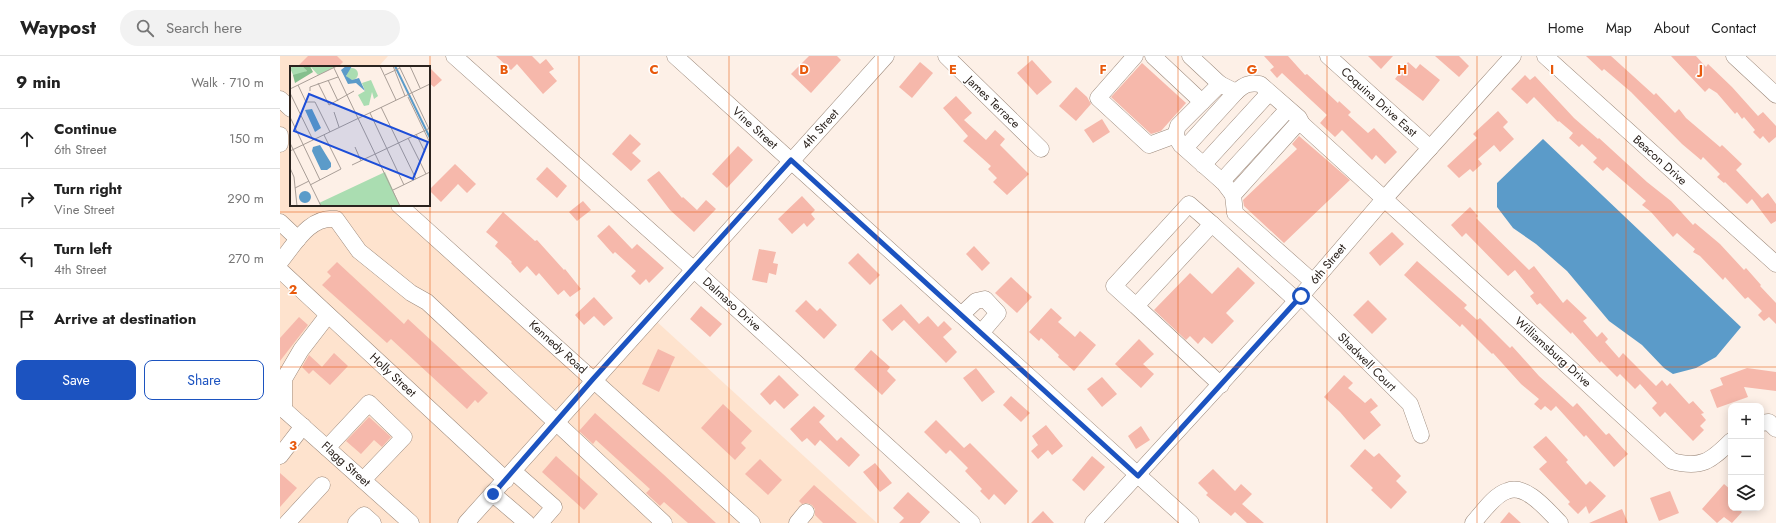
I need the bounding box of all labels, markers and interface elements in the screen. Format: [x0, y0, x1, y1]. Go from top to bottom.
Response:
search box [120, 10, 400, 46]
text: Waypost [20, 14, 96, 41]
icon: search [134, 17, 156, 39]
text: Search here [166, 17, 242, 39]
text: Home [1548, 18, 1584, 38]
text: Map [1606, 18, 1632, 38]
text: About [1654, 18, 1689, 38]
text: Contact [1711, 18, 1756, 38]
text: B [500, 60, 509, 79]
text: C [649, 60, 659, 79]
text: D [799, 60, 809, 79]
text: E [949, 60, 957, 79]
text: F [1099, 60, 1107, 79]
text: G [1247, 60, 1258, 79]
text: H [1397, 60, 1407, 79]
text: I [1550, 60, 1554, 79]
text: J [1696, 60, 1703, 79]
street label: Coquina Drive East [1337, 63, 1421, 141]
inset map [290, 66, 430, 206]
text: 9 min [16, 70, 61, 94]
street label: James Terrace [960, 70, 1024, 132]
text: Walk · 710 m [191, 73, 264, 92]
street label: Vine Street [728, 103, 782, 153]
street label: 4th Street [797, 105, 843, 153]
text: Continue [54, 118, 117, 140]
icon: ahead [16, 128, 38, 150]
text: 150 m [229, 129, 264, 148]
street label: Beacon Drive [1629, 131, 1691, 189]
text: 6th Street [54, 140, 106, 159]
text: Turn right [54, 178, 122, 200]
icon: right [16, 188, 38, 210]
text: 290 m [227, 189, 264, 208]
text: Vine Street [54, 200, 114, 219]
text: Turn left [54, 238, 112, 260]
street label: 6th Street [1306, 240, 1351, 288]
icon: left [16, 248, 38, 270]
text: 270 m [228, 249, 264, 268]
text: 4th Street [54, 260, 106, 279]
street label: Dalmaso Drive [699, 273, 765, 335]
text: 2 [289, 280, 297, 299]
route start [1292, 287, 1310, 305]
icon: arrive [16, 308, 38, 330]
text: Arrive at destination [54, 308, 196, 330]
street label: Williamsburg Drive [1511, 313, 1595, 391]
street label: Kennedy Road [525, 316, 591, 378]
street label: Shadwell Court [1333, 328, 1401, 396]
street label: Holly Street [366, 349, 420, 401]
button: Save [16, 360, 136, 400]
button: Share [144, 360, 264, 400]
map controls [1728, 403, 1764, 511]
button: + [1728, 403, 1764, 439]
text: 3 [289, 436, 297, 455]
street label: Flagg Street [318, 437, 375, 491]
button: − [1728, 439, 1764, 475]
button: layers [1728, 475, 1764, 511]
route end [484, 485, 502, 503]

